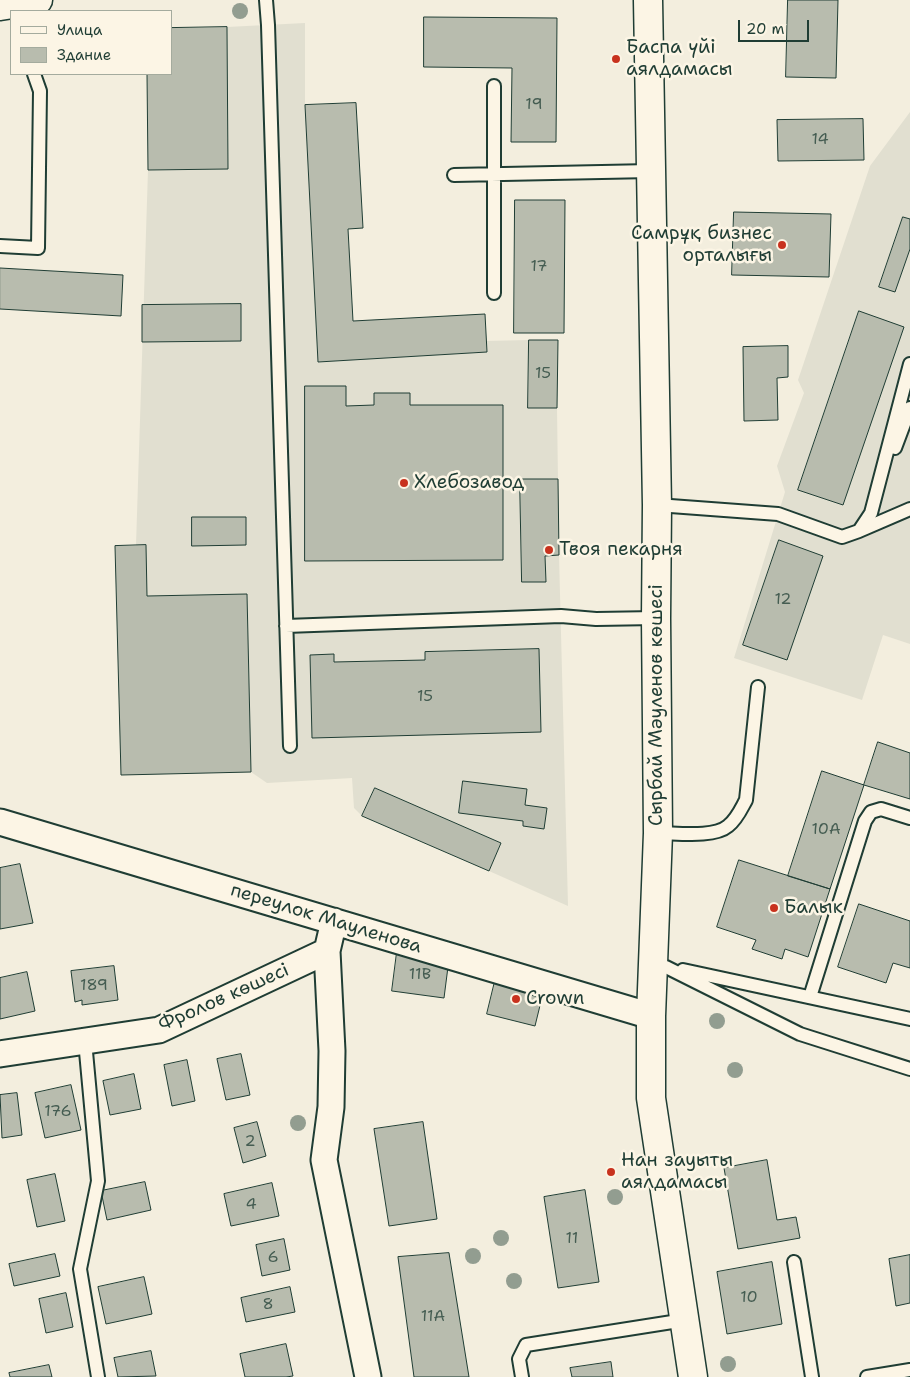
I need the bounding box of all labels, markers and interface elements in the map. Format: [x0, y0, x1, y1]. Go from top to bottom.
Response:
legend [10, 10, 172, 75]
scale bar [740, 10, 811, 42]
text: 20 m [746, 19, 785, 39]
text: Улица [57, 20, 102, 40]
place label: Баспа үйі аялдамасы [626, 37, 733, 81]
text: Здание [57, 45, 111, 65]
marker: Баспа үйі аялдамасы [610, 53, 622, 65]
house number: 19 [525, 95, 543, 115]
house number: 14 [811, 130, 829, 150]
place label: Самрұқ бизнес орталығы [631, 223, 772, 267]
marker: Самрұқ бизнес орталығы [776, 239, 788, 251]
house number: 17 [530, 257, 548, 277]
house number: 15 [535, 364, 551, 384]
place label: Хлебозавод [414, 472, 524, 494]
marker: Хлебозавод [398, 477, 410, 489]
place label: Твоя пекарня [559, 539, 683, 561]
marker: Твоя пекарня [543, 544, 555, 556]
street label: Сырбай Мәуленов көшесі [646, 584, 668, 826]
house number: 12 [774, 590, 792, 610]
house number: 15 [417, 687, 433, 707]
house number: 10А [811, 820, 841, 840]
street label: переулок Мауленова [228, 879, 424, 959]
place label: Балык [784, 897, 843, 919]
marker: Балык [768, 902, 780, 914]
street label: Фролов көшесі [155, 959, 293, 1037]
house number: 11В [409, 965, 431, 985]
house number: 189 [80, 976, 108, 996]
place label: Crown [526, 988, 584, 1010]
marker: Crown [510, 993, 522, 1005]
house number: 176 [44, 1102, 72, 1122]
house number: 2 [244, 1132, 256, 1152]
place label: Нан зауыты аялдамасы [621, 1150, 733, 1194]
marker: Нан зауыты аялдамасы [605, 1166, 617, 1178]
house number: 4 [245, 1195, 257, 1215]
house number: 11 [566, 1229, 578, 1249]
house number: 6 [267, 1248, 279, 1268]
house number: 10 [740, 1288, 758, 1308]
house number: 8 [262, 1295, 274, 1315]
house number: 11А [421, 1307, 445, 1327]

